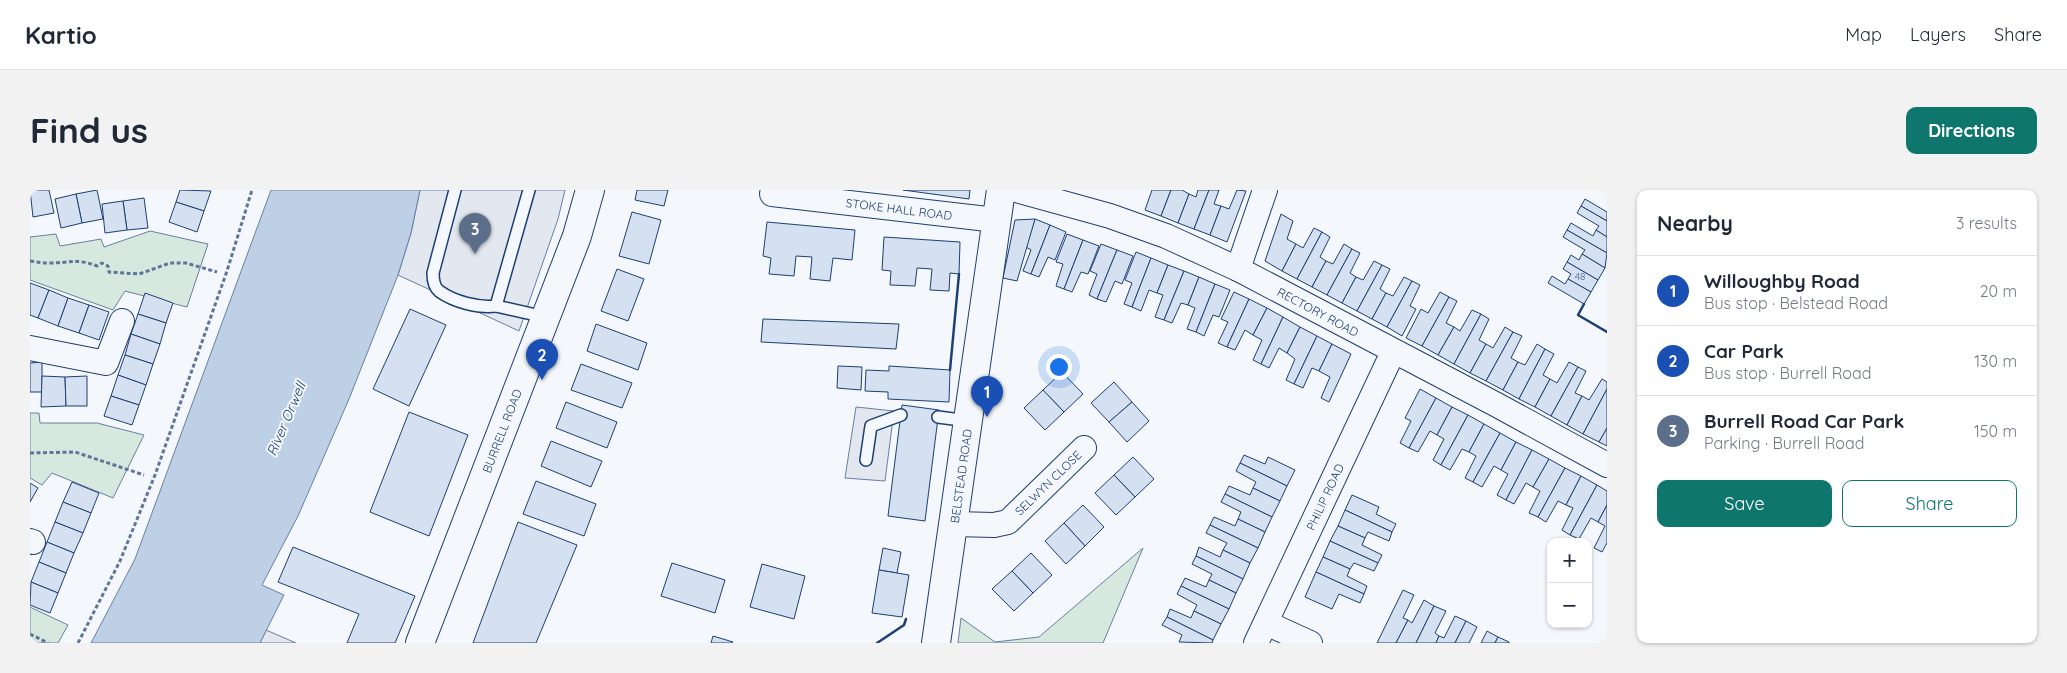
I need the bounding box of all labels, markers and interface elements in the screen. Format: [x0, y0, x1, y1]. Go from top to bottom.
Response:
text: Kartio [25, 20, 97, 50]
text: Map [1845, 23, 1882, 46]
text: Layers [1910, 23, 1966, 46]
text: Share [1994, 23, 2042, 46]
button: Directions [1906, 107, 2037, 154]
text: Find us [30, 108, 148, 152]
street label: STOKE HALL ROAD [845, 195, 953, 223]
text: Nearby [1657, 210, 1733, 236]
pin: 3 [459, 213, 491, 254]
text: 3 results [1956, 213, 2017, 233]
text: Willoughby Road [1704, 269, 1860, 293]
house number: 48 [1575, 270, 1585, 283]
text: 1 [1670, 281, 1676, 301]
text: 20 m [1980, 281, 2017, 301]
street label: RECTORY ROAD [1275, 284, 1362, 340]
text: Bus stop · Belstead Road [1704, 293, 1888, 313]
pin: 2 [526, 339, 558, 380]
text: Car Park [1704, 339, 1784, 363]
text: 2 [1668, 351, 1678, 371]
text: 130 m [1974, 351, 2017, 371]
your location [1046, 354, 1072, 380]
text: Bus stop · Burrell Road [1704, 363, 1871, 383]
pin: 1 [971, 376, 1003, 417]
water label: River Orwell [262, 378, 310, 459]
street label: BURRELL ROAD [479, 387, 525, 475]
text: Burrell Road Car Park [1704, 409, 1904, 433]
text: 3 [1669, 421, 1677, 441]
text: 150 m [1974, 421, 2017, 441]
street label: BELSTEAD ROAD [947, 428, 975, 524]
text: Parking · Burrell Road [1704, 433, 1864, 453]
street label: SELWYN CLOSE [1012, 447, 1085, 519]
street label: PHILIP ROAD [1303, 461, 1347, 533]
button: Save [1657, 480, 1832, 527]
button: Share [1842, 480, 2017, 527]
map controls [1547, 538, 1592, 628]
button: + [1547, 538, 1592, 583]
button: − [1547, 583, 1592, 628]

